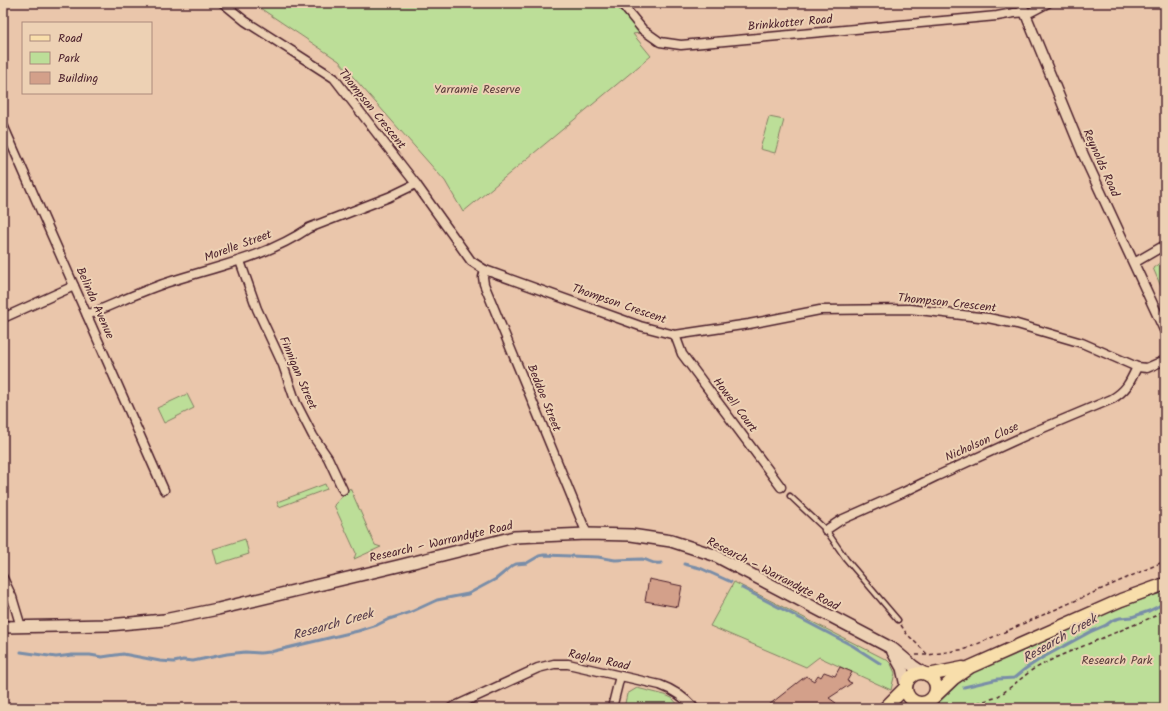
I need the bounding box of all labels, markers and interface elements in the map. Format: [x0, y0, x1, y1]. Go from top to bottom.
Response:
street label: Brinkkotter Road [747, 10, 834, 36]
legend [22, 22, 152, 94]
text: Road [58, 29, 83, 48]
text: Park [58, 49, 80, 68]
street label: Thompson Crescent [334, 65, 411, 154]
text: Building [58, 69, 98, 88]
park label: Yarramie Reserve [434, 80, 521, 99]
street label: Reynolds Road [1078, 126, 1125, 201]
street label: Morelle Street [201, 225, 275, 267]
street label: Belinda Avenue [71, 264, 120, 343]
street label: Thompson Crescent [569, 279, 669, 329]
street label: Thompson Crescent [897, 288, 997, 318]
street label: Finnigan Street [274, 334, 322, 413]
street label: Beddoe Street [522, 361, 566, 435]
street label: Howell Court [708, 373, 762, 437]
street label: Nicholson Close [942, 417, 1022, 467]
street label: Research – Warrandyte Road [367, 516, 516, 568]
street label: Research – Warrandyte Road [703, 532, 844, 616]
water label: Research Creek [290, 603, 378, 647]
water label: Research Creek [1019, 608, 1103, 669]
street label: Raglan Road [567, 644, 632, 676]
park label: Research Park [1082, 651, 1153, 670]

